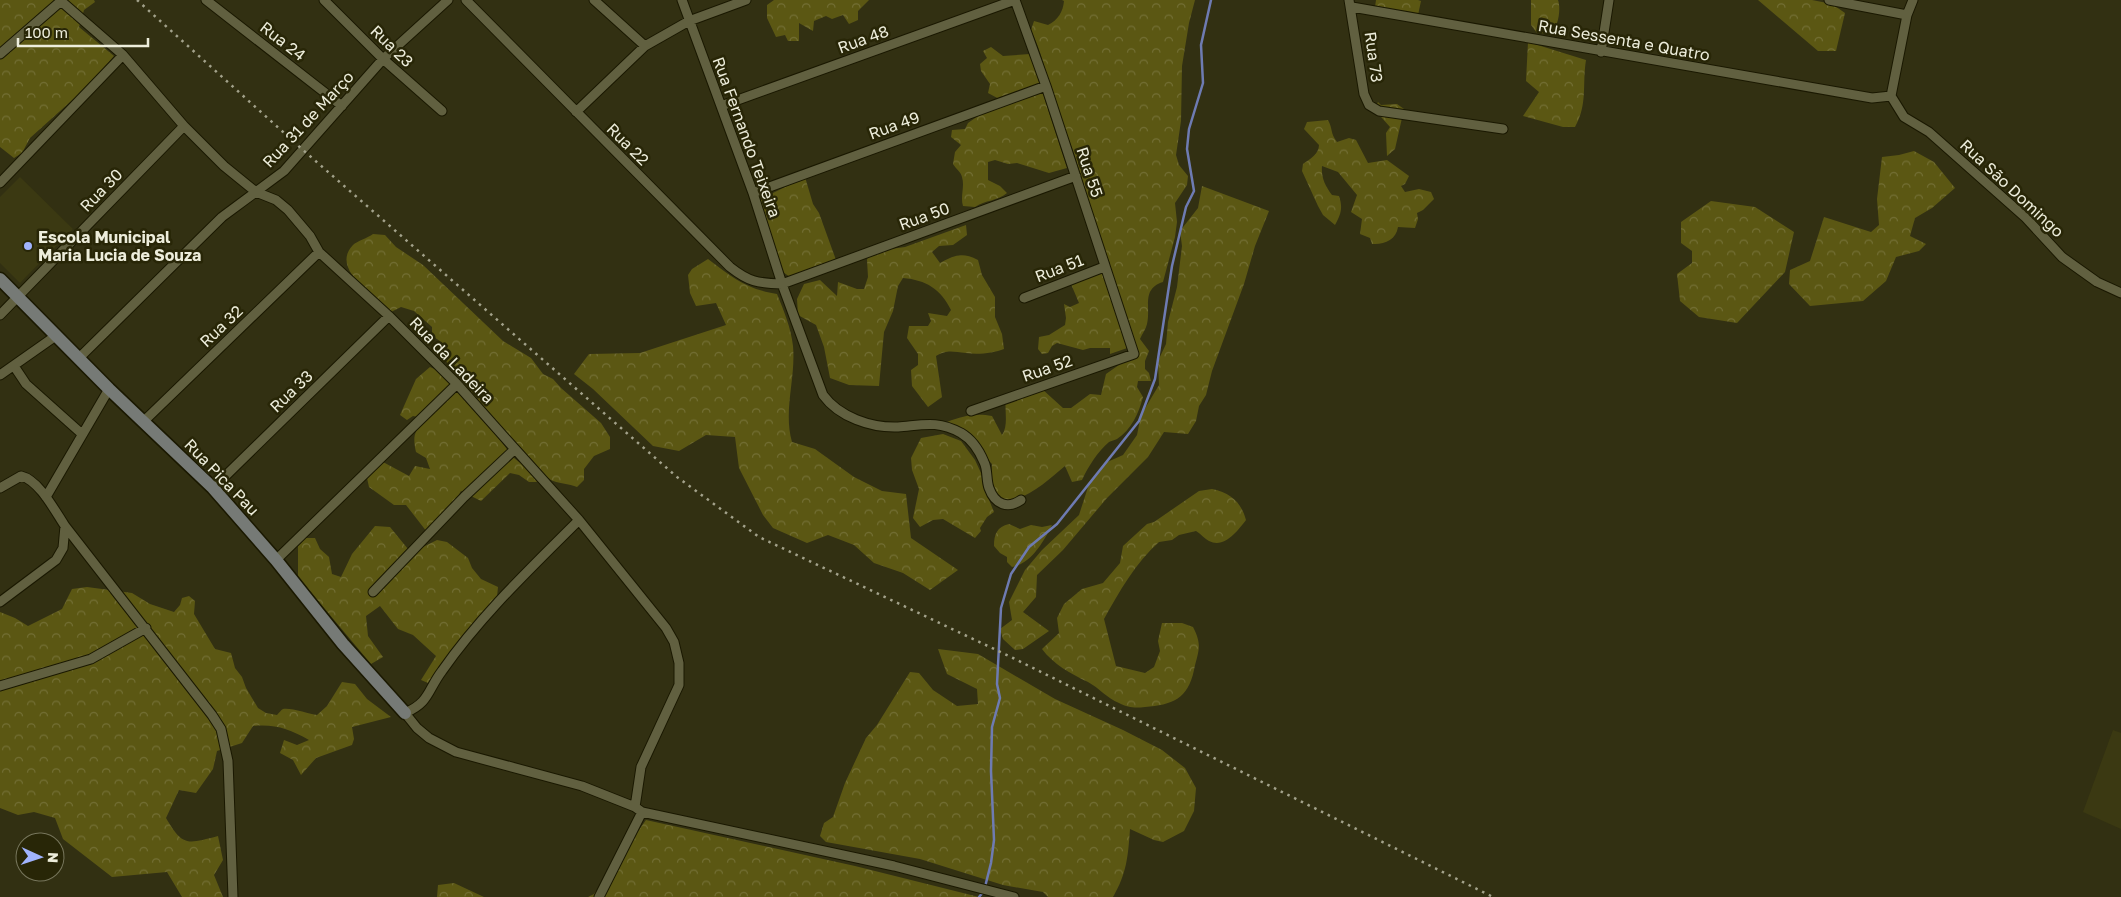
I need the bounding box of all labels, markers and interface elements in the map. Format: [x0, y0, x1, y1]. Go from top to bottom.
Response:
scale bar [18, 15, 148, 47]
street label: Rua Sessenta e Quatro [1537, 15, 1711, 65]
street label: Rua 24 [256, 17, 310, 65]
street label: Rua 23 [366, 21, 418, 71]
street label: Rua 48 [835, 21, 891, 57]
text: 100 m [25, 23, 68, 41]
street label: Rua 73 [1361, 30, 1387, 84]
street label: Rua Fernando Teixeira [709, 54, 785, 220]
street label: Rua 31 de Março [258, 67, 358, 171]
street label: Rua 49 [866, 107, 922, 143]
street label: Rua 22 [603, 119, 653, 169]
street label: Rua São Domingo [1956, 135, 2068, 241]
street label: Rua 55 [1072, 144, 1108, 200]
street label: Rua 30 [76, 164, 126, 216]
street label: Rua 50 [896, 198, 952, 234]
place label: Escola Municipal Maria Lucia de Souza [38, 227, 201, 265]
marker: Escola Municipal Maria Lucia de Souza [22, 240, 34, 252]
street label: Rua 51 [1032, 250, 1086, 286]
street label: Rua 32 [195, 301, 247, 351]
street label: Rua da Ladeira [406, 312, 498, 408]
street label: Rua 52 [1019, 350, 1075, 386]
street label: Rua 33 [265, 366, 317, 416]
street label: Rua Pica Pau [180, 434, 264, 520]
north arrow [15, 832, 65, 882]
text: N [45, 852, 62, 863]

